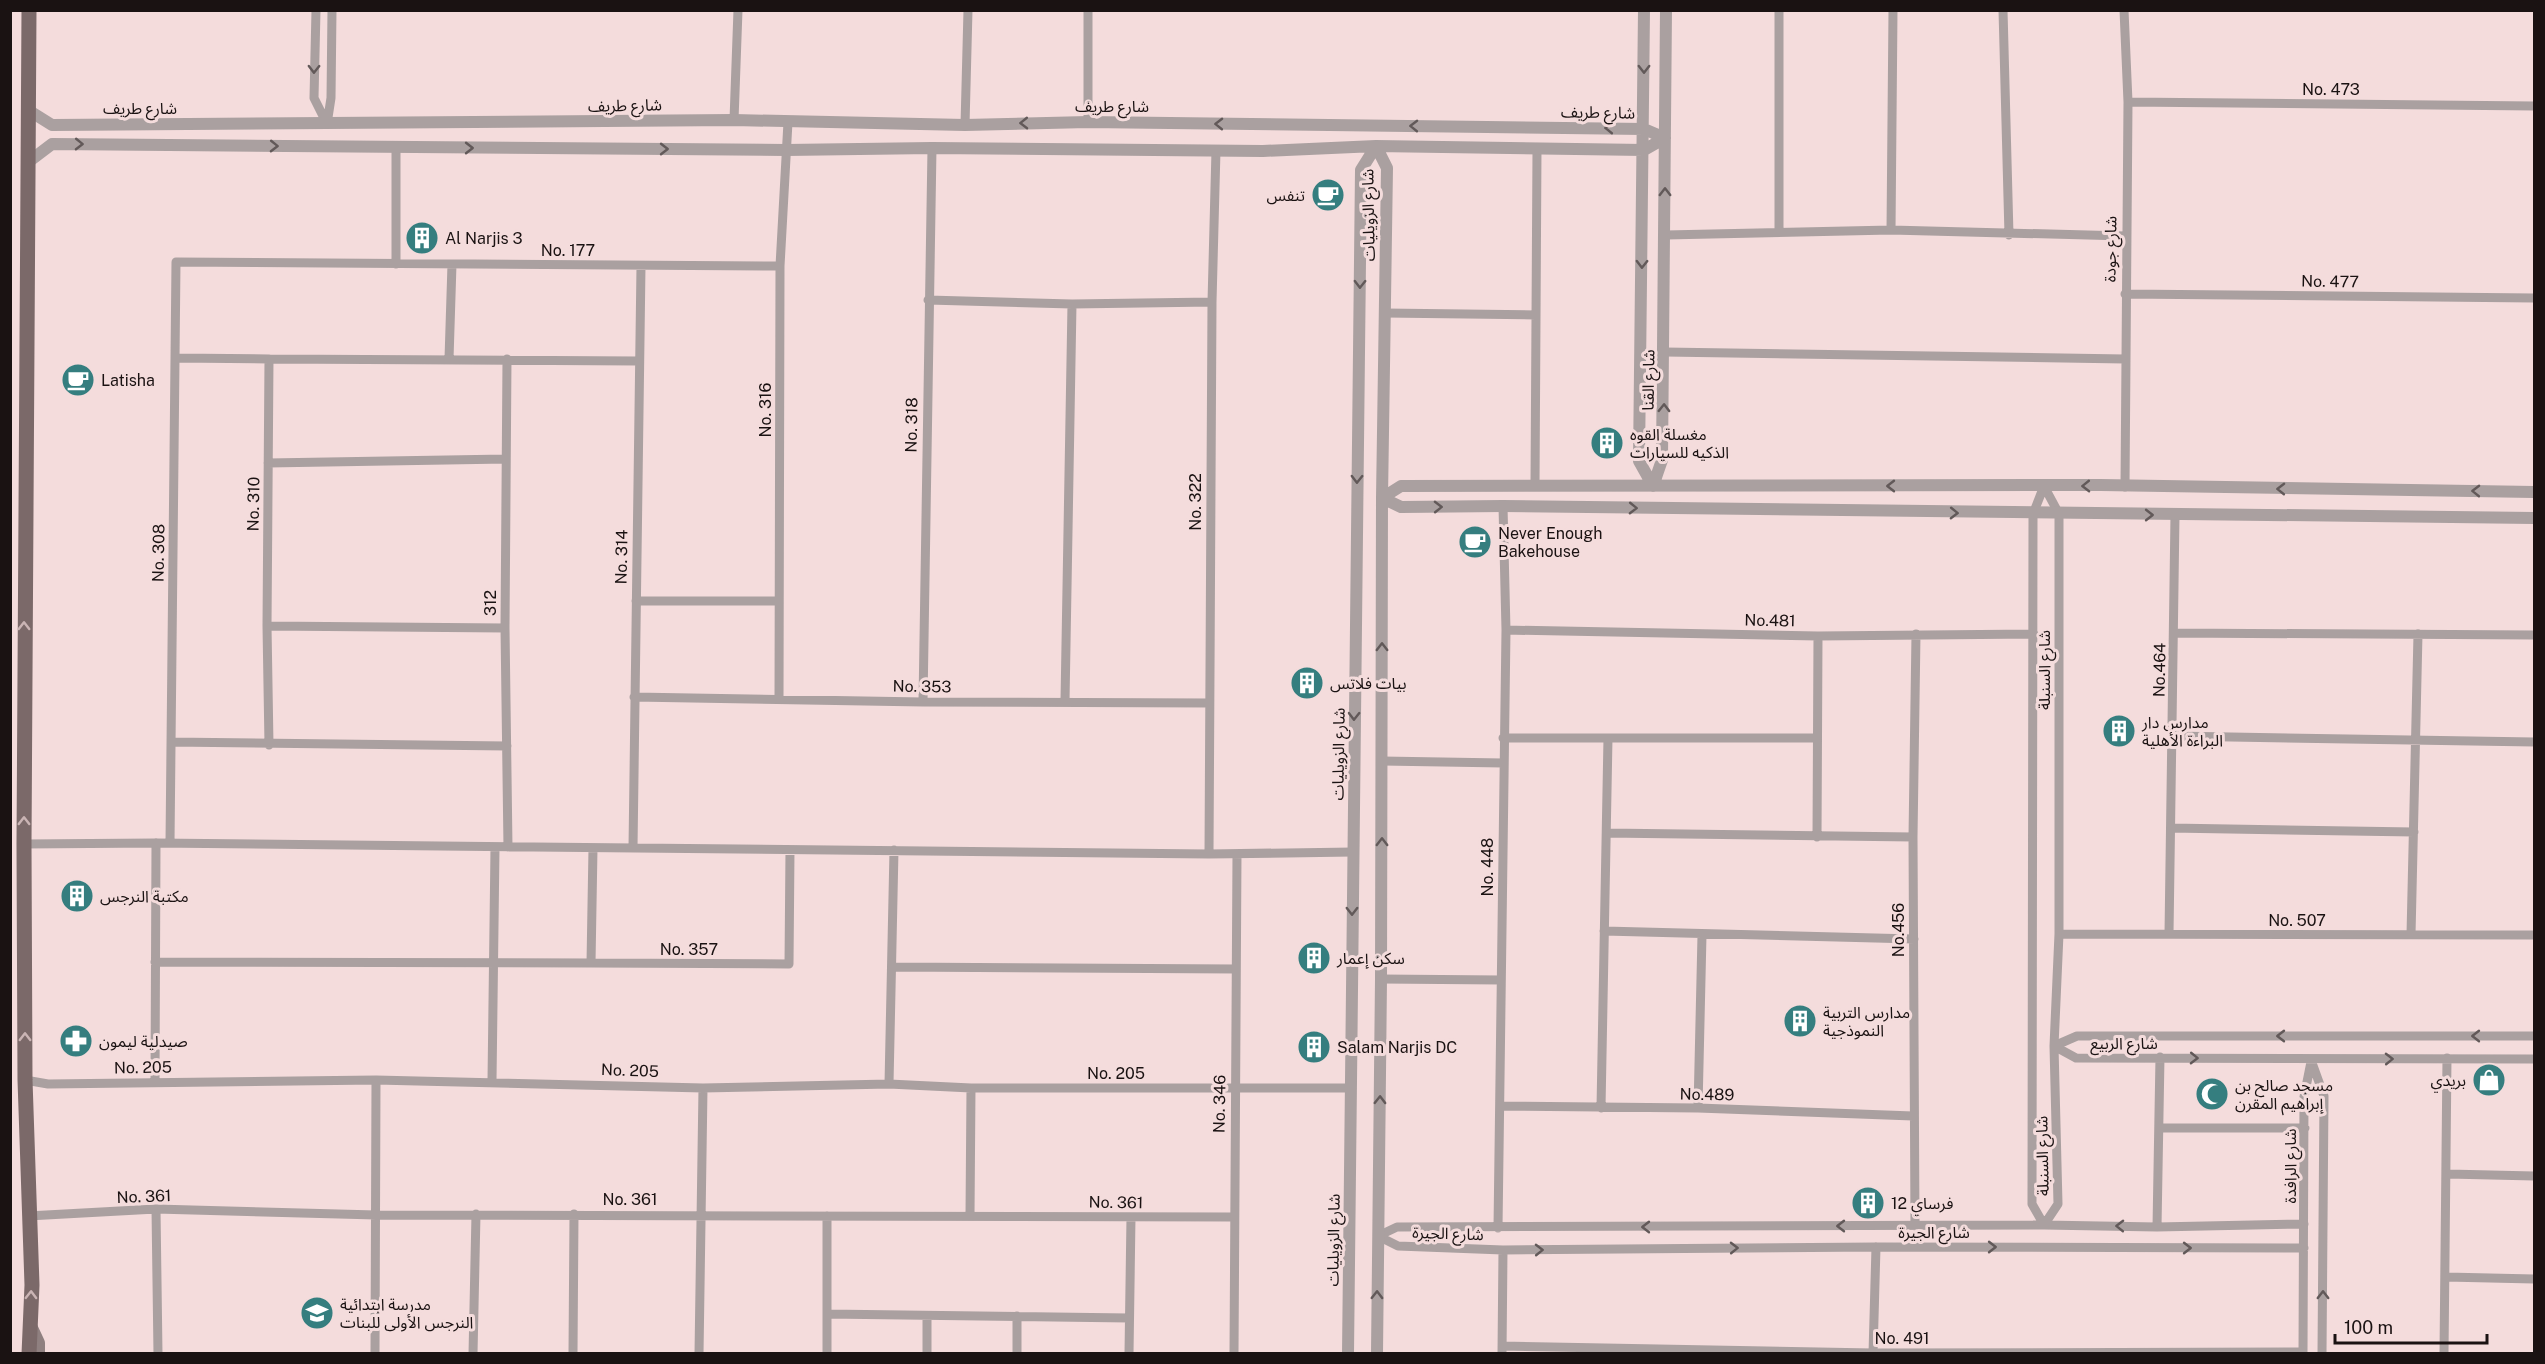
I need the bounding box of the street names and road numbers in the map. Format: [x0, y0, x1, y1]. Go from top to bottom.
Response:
street label: No. 473 [2302, 80, 2360, 99]
street label: شارع طريف [588, 95, 662, 119]
street label: شارع طريف [1075, 97, 1149, 119]
street label: شارع طريف [103, 99, 177, 121]
street label: شارع طريف [1561, 102, 1635, 126]
street label: شارع الزويليات [1358, 168, 1382, 261]
street label: شارع جودة [2100, 216, 2124, 282]
street label: No. 177 [541, 241, 595, 260]
street label: No. 477 [2301, 271, 2359, 292]
street label: شارع القنا [1638, 349, 1662, 411]
street label: No. 316 [756, 382, 775, 437]
street label: No. 318 [902, 397, 921, 453]
street label: No. 322 [1186, 473, 1205, 531]
street label: No. 310 [244, 476, 263, 532]
street label: No. 308 [148, 524, 169, 582]
street label: No. 314 [612, 529, 631, 585]
street label: 312 [481, 590, 500, 616]
street label: No.481 [1744, 611, 1796, 630]
street label: شارع السنبلة [2035, 630, 2057, 710]
street label: No.464 [2150, 643, 2169, 697]
street label: No. 353 [892, 676, 952, 697]
street label: شارع الزويليات [1328, 708, 1352, 801]
street label: No. 448 [1478, 838, 1497, 896]
street label: No.456 [1889, 903, 1908, 957]
street label: No. 507 [2268, 911, 2326, 930]
street label: No. 357 [660, 940, 718, 959]
street label: شارع الربيع [2090, 1034, 2158, 1056]
street label: No. 205 [114, 1057, 172, 1078]
street label: No. 205 [601, 1060, 659, 1081]
street label: No. 205 [1087, 1064, 1145, 1083]
street label: No. 346 [1209, 1075, 1230, 1133]
street label: No.489 [1679, 1085, 1735, 1104]
street label: شارع السنبلة [2032, 1116, 2056, 1196]
street label: شارع الرافدة [2281, 1129, 2303, 1203]
street label: No. 361 [116, 1186, 172, 1207]
street label: No. 361 [603, 1190, 657, 1209]
street label: No. 361 [1088, 1193, 1144, 1212]
street label: شارع الزويليات [1323, 1194, 1347, 1287]
street label: شارع الجيرة [1412, 1223, 1484, 1247]
street label: شارع الجيرة [1898, 1223, 1970, 1245]
street label: No. 491 [1875, 1329, 1929, 1348]

